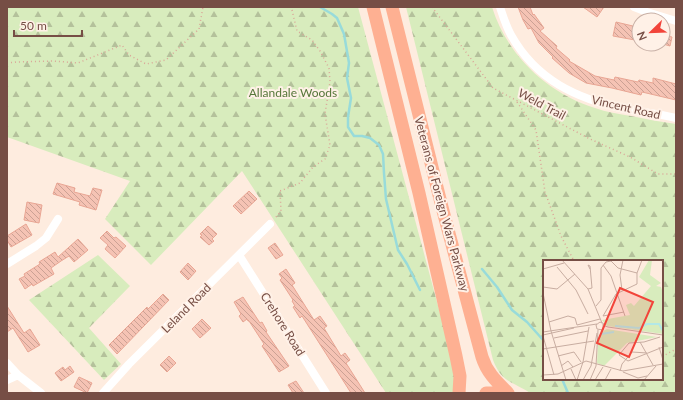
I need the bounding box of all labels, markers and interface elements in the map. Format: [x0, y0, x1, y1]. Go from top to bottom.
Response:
scale bar [14, 12, 82, 38]
north arrow [631, 12, 671, 52]
text: 50 m [20, 18, 47, 33]
text: N [634, 30, 649, 43]
park label: Allandale Woods [249, 85, 337, 100]
street label: Weld Trail [515, 85, 569, 123]
street label: Vincent Road [590, 92, 662, 122]
street label: Veterans of Foreign Wars Parkway [411, 115, 473, 294]
inset map [543, 260, 663, 380]
street label: Leland Road [158, 280, 214, 336]
street label: Crehore Road [258, 289, 308, 359]

